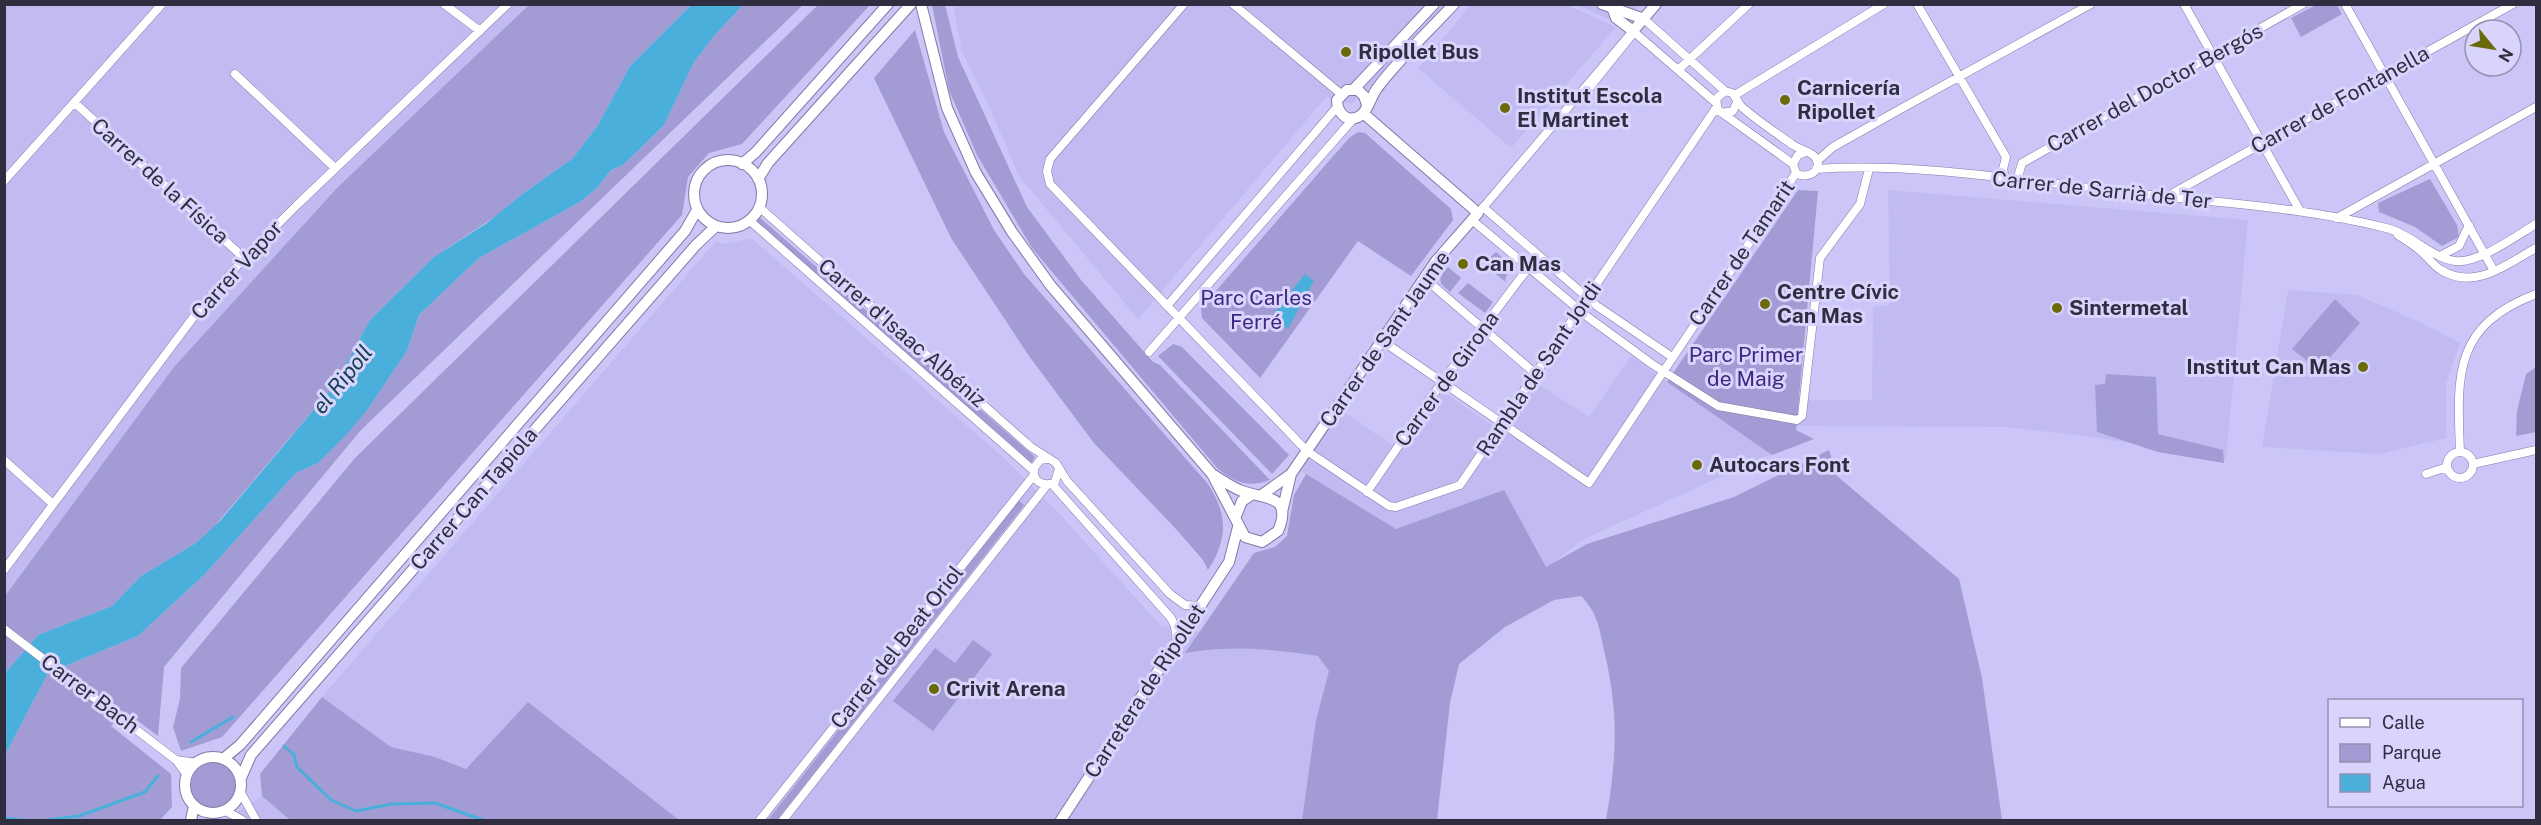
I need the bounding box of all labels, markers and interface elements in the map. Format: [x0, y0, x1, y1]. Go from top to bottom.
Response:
street label: Carrer del Doctor Bergós [2043, 18, 2267, 157]
north arrow [2463, 18, 2523, 78]
place label: Ripollet Bus [1358, 39, 1479, 64]
street label: Carrer de Fontanella [2246, 40, 2433, 159]
marker: Ripollet Bus [1339, 45, 1353, 59]
text: N [2494, 45, 2517, 65]
place label: Carnicería Ripollet [1797, 75, 1900, 124]
place label: Institut Escola El Martinet [1517, 83, 1662, 132]
marker: Carnicería Ripollet [1778, 93, 1792, 107]
marker: Institut Escola El Martinet [1498, 101, 1512, 115]
street label: Carrer de la Física [87, 113, 234, 249]
street label: Carrer de Sarrià de Ter [1991, 166, 2213, 213]
street label: Carrer de Tamarit [1684, 175, 1800, 330]
street label: Carrer Vapor [186, 215, 288, 324]
street label: Carrer de Sant Jaume [1314, 246, 1455, 432]
place label: Can Mas [1475, 251, 1561, 276]
street label: Carrer d'Isaac Albéniz [813, 253, 991, 412]
marker: Can Mas [1456, 257, 1470, 271]
street label: Rambla de Sant Jordi [1471, 277, 1606, 461]
place label: Centre Cívic Can Mas [1777, 279, 1899, 328]
park label: Parc Carles Ferré [1200, 285, 1312, 334]
place label: Sintermetal [2069, 295, 2189, 320]
marker: Centre Cívic Can Mas [1758, 297, 1772, 311]
marker: Sintermetal [2050, 301, 2064, 315]
street label: Carrer de Girona [1389, 306, 1504, 451]
water label: el Ripoll [306, 339, 378, 419]
park label: Parc Primer de Maig [1689, 342, 1803, 391]
place label: Institut Can Mas [2186, 354, 2351, 379]
marker: Institut Can Mas [2356, 360, 2370, 374]
street label: Carrer Can Tapiola [405, 422, 542, 575]
place label: Autocars Font [1709, 452, 1850, 477]
marker: Autocars Font [1690, 458, 1704, 472]
street label: Carrer del Beat Oriol [825, 560, 968, 733]
street label: Carretera de Ripollet [1079, 599, 1210, 782]
street label: Carrer Bach [36, 649, 144, 739]
place label: Crivit Arena [946, 676, 1066, 701]
marker: Crivit Arena [927, 682, 941, 696]
legend [2328, 699, 2523, 807]
text: Calle [2382, 712, 2425, 733]
text: Parque [2382, 742, 2442, 763]
text: Agua [2382, 772, 2426, 793]

